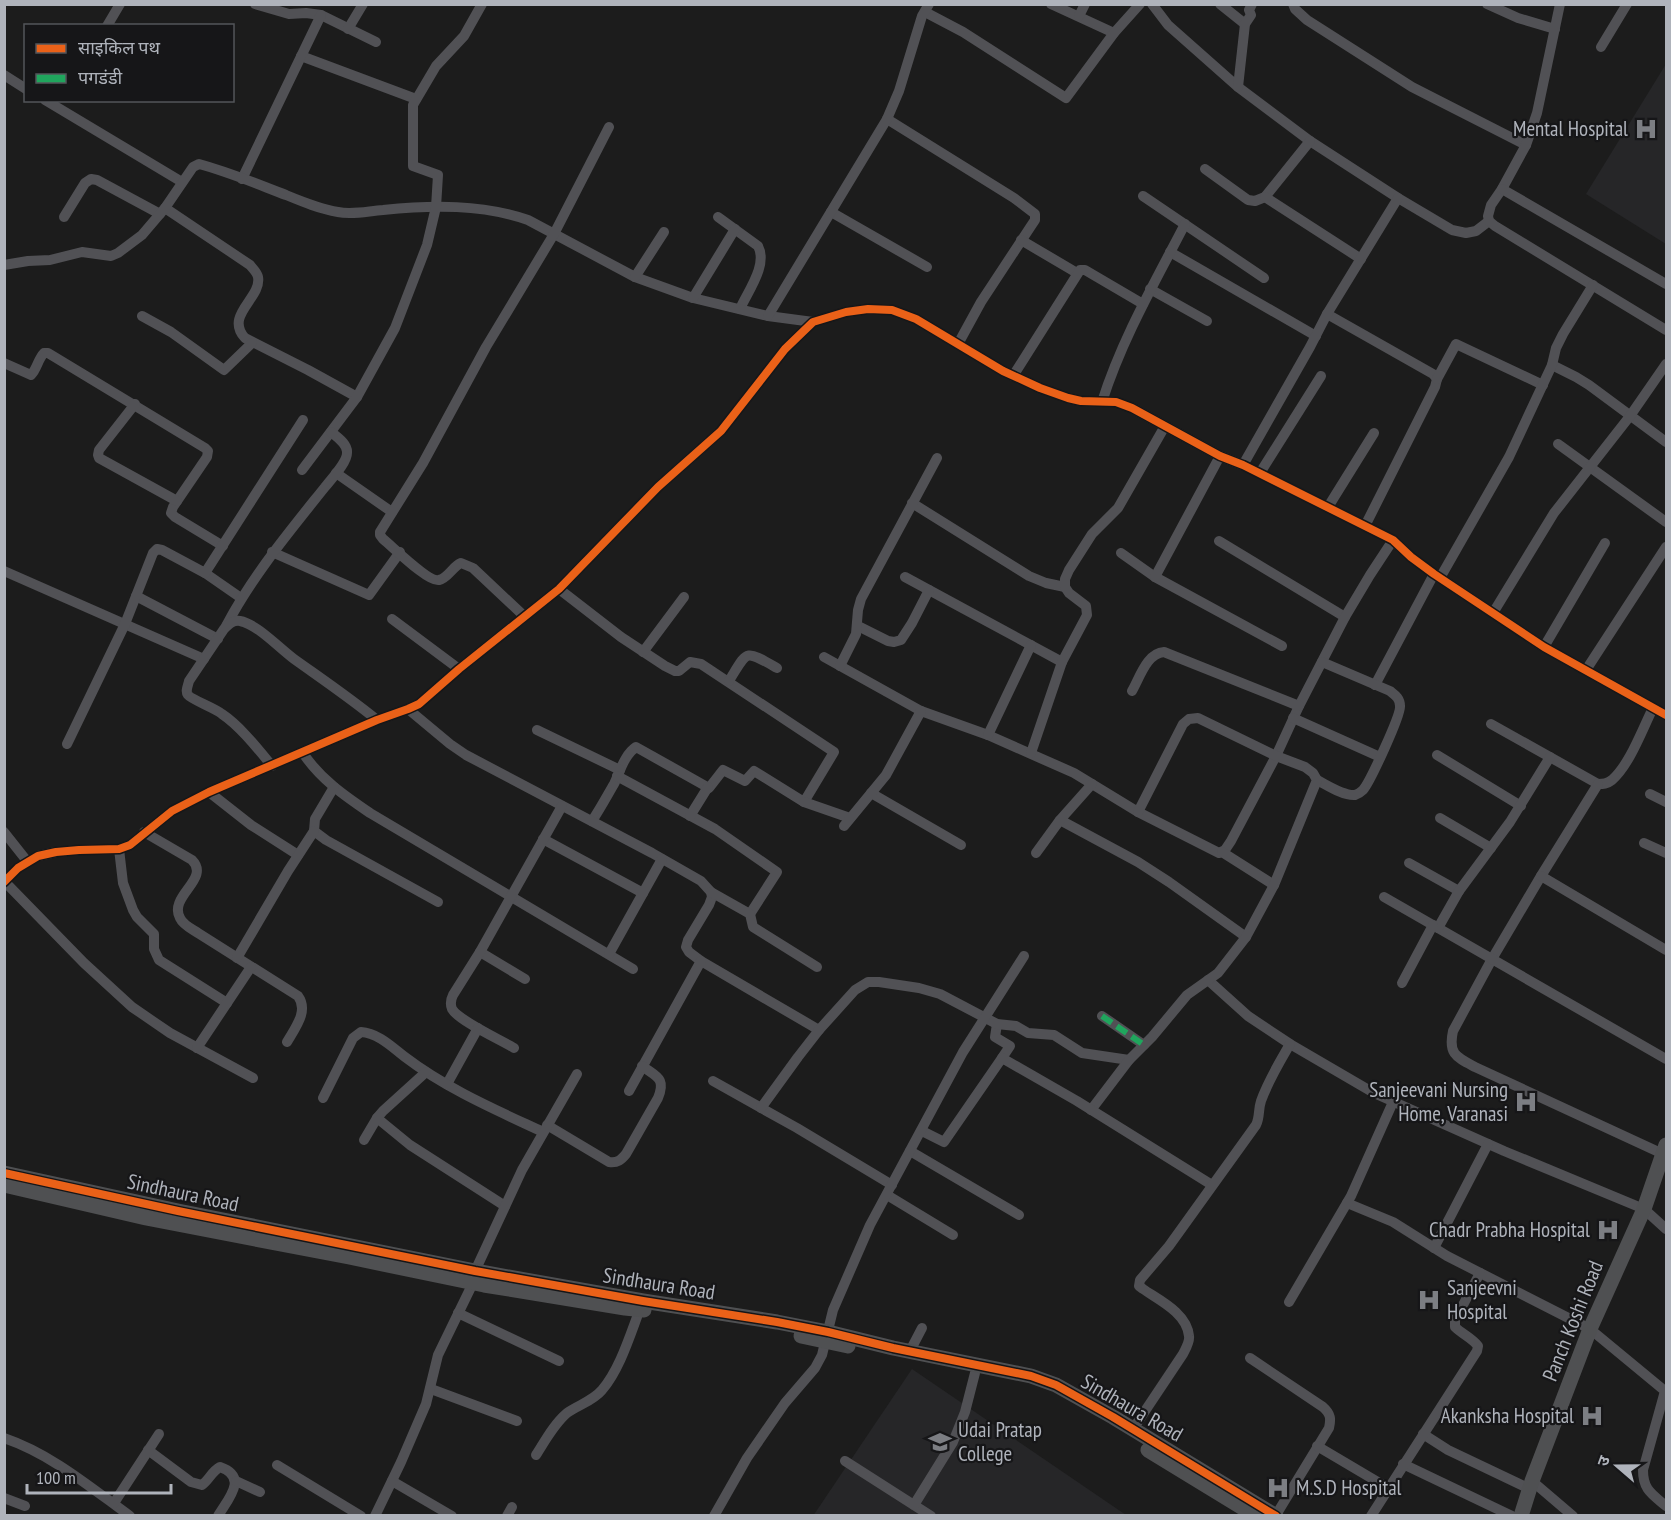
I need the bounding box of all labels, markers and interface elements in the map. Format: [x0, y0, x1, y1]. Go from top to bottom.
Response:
legend [24, 24, 234, 102]
text: साइकिल पथ [78, 36, 160, 59]
text: पगडंडी [78, 66, 123, 89]
place label: Mental Hospital [1513, 115, 1628, 142]
hospital icon: Mental Hospital [1633, 116, 1659, 142]
place label: Sanjeevani Nursing Home, Varanasi [1369, 1076, 1508, 1127]
hospital icon: Sanjeevani Nursing Home, Varanasi [1513, 1089, 1539, 1115]
street label: Sindhaura Road [125, 1168, 241, 1217]
place label: Chadr Prabha Hospital [1429, 1216, 1590, 1243]
hospital icon: Chadr Prabha Hospital [1595, 1217, 1621, 1243]
street label: Panch Koshi Road [1536, 1257, 1609, 1385]
street label: Sindhaura Road [601, 1261, 717, 1306]
place label: Sanjeevni Hospital [1447, 1274, 1517, 1325]
hospital icon: Sanjeevni Hospital [1416, 1287, 1442, 1313]
street label: Sindhaura Road [1077, 1368, 1188, 1448]
place label: Akanksha Hospital [1441, 1402, 1574, 1429]
hospital icon: Akanksha Hospital [1579, 1403, 1605, 1429]
place label: Udai Pratap College [958, 1416, 1042, 1467]
school or university icon: Udai Pratap College [927, 1429, 953, 1455]
north arrow [1587, 1436, 1647, 1496]
text: उ [1592, 1452, 1614, 1469]
scale bar [27, 1457, 171, 1495]
text: 100 m [36, 1466, 76, 1489]
place label: M.S.D Hospital [1296, 1474, 1402, 1501]
hospital icon: M.S.D Hospital [1265, 1475, 1291, 1501]

